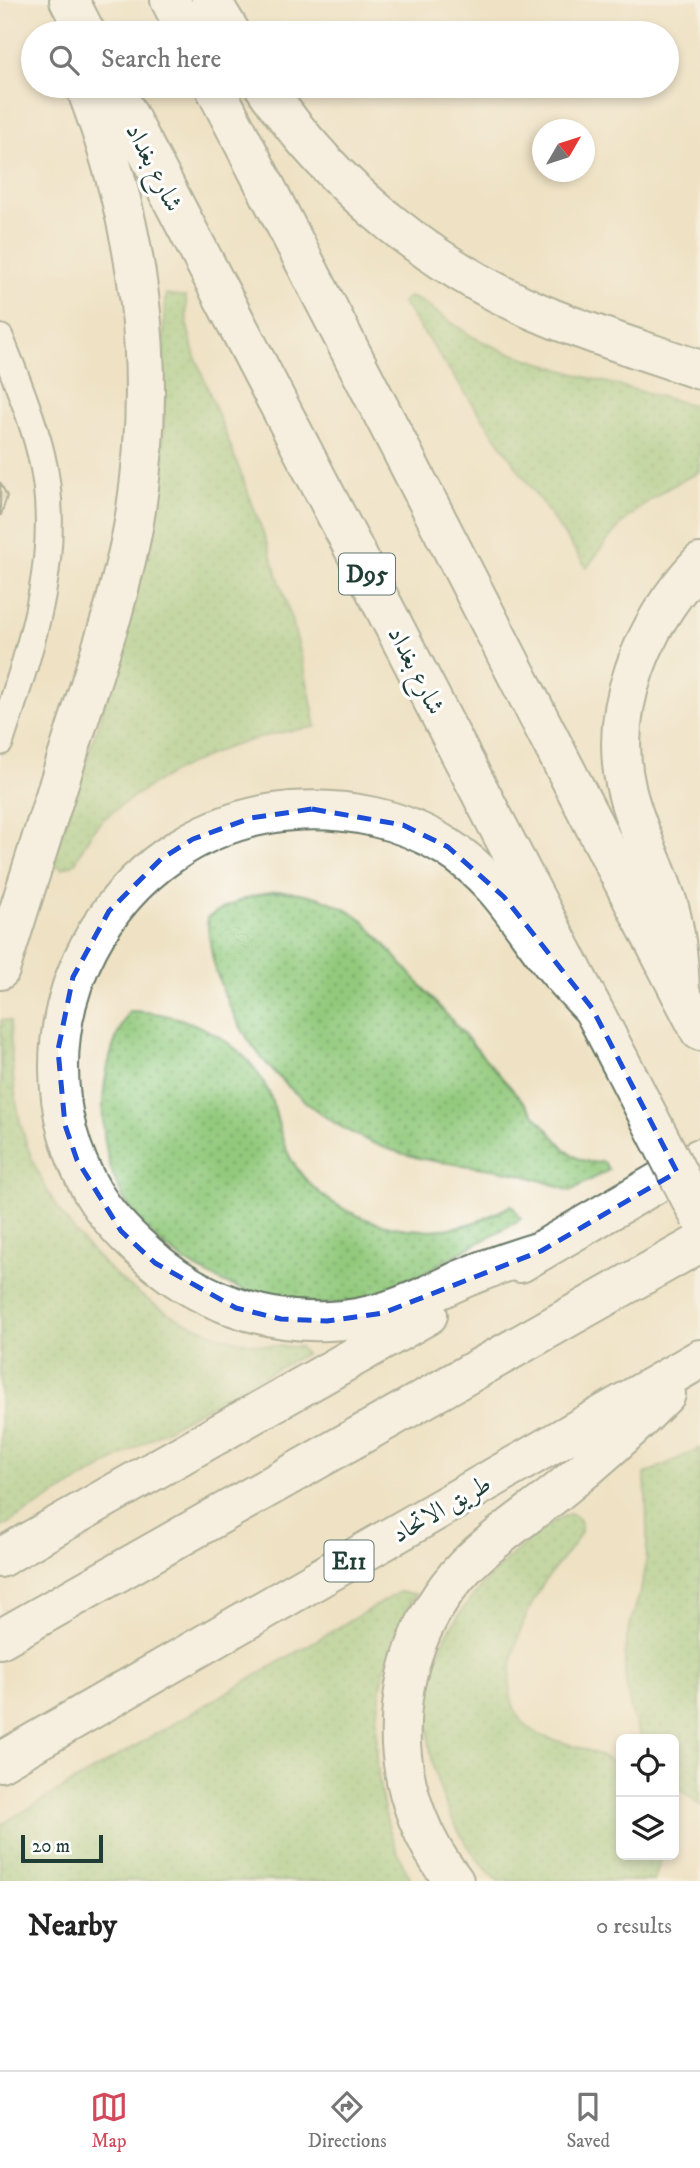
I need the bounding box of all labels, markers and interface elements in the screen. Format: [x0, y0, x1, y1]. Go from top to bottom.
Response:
search box [21, 21, 679, 98]
icon: search [45, 41, 83, 79]
text: Search here [101, 43, 221, 76]
street label: شارع بغداد [114, 118, 190, 219]
north arrow [532, 119, 595, 182]
road number: D95 [339, 554, 395, 594]
street label: شارع بغداد [376, 621, 452, 722]
street label: طريق الاتحاد [386, 1468, 498, 1551]
road number: E11 [324, 1540, 374, 1582]
map controls [616, 1734, 679, 1860]
button: locate [616, 1734, 679, 1797]
button: layers [616, 1797, 679, 1860]
scale bar [21, 1832, 103, 1864]
text: 20 m [32, 1835, 70, 1858]
text: Nearby [28, 1908, 117, 1945]
text: 0 results [596, 1912, 672, 1941]
tab: Map [90, 2088, 128, 2153]
tab: Directions [308, 2088, 387, 2153]
tab: Saved [566, 2088, 610, 2153]

